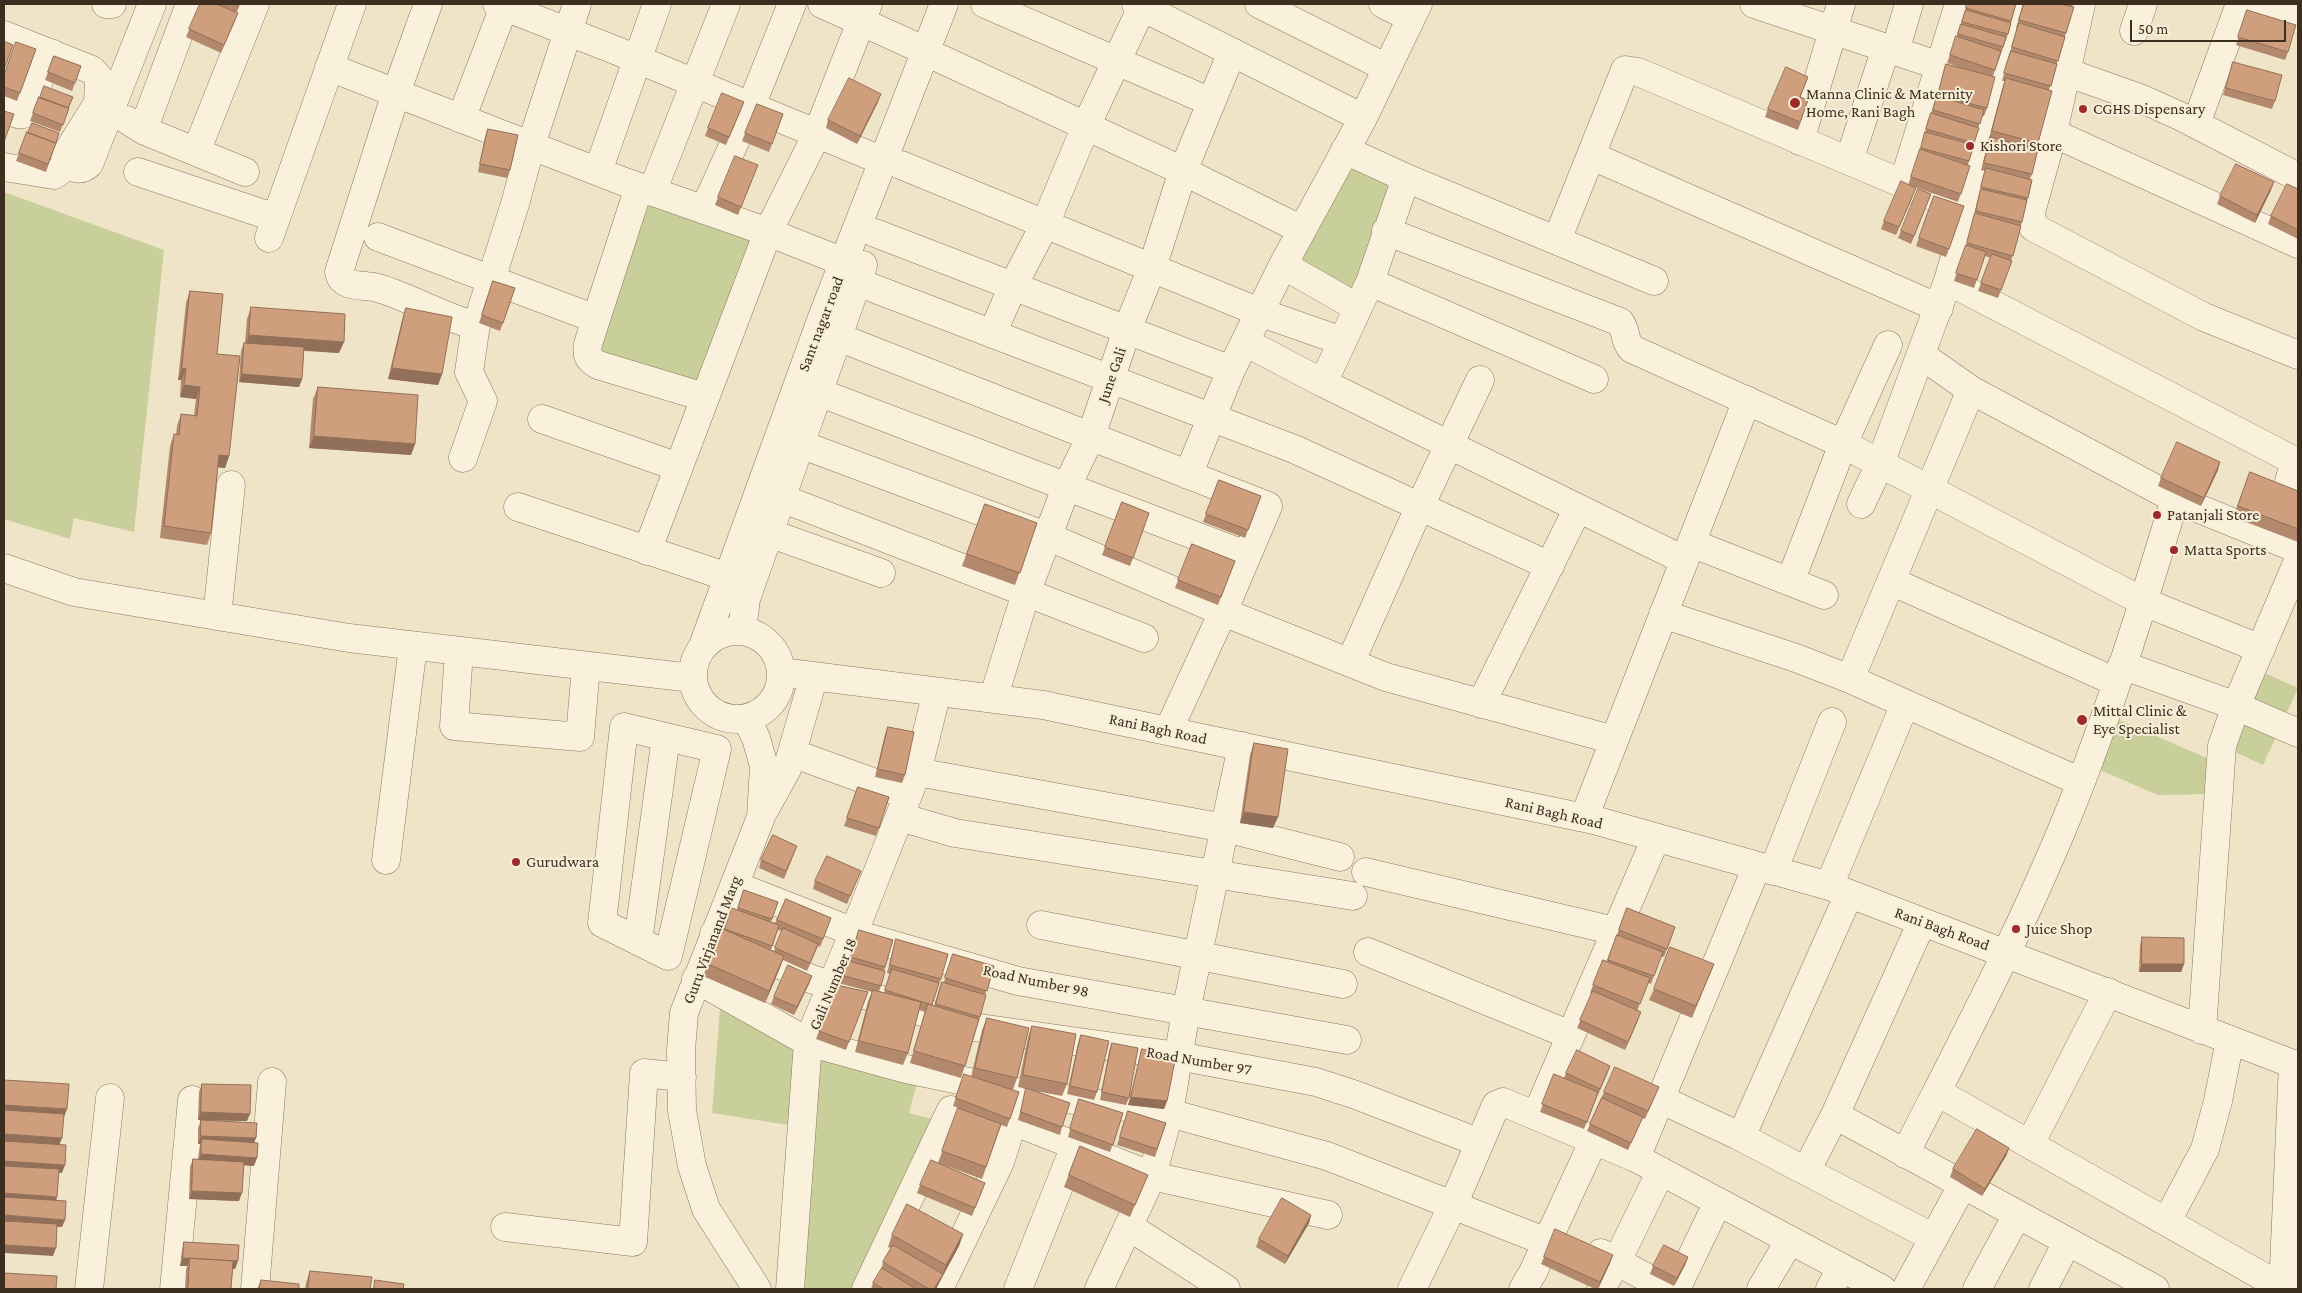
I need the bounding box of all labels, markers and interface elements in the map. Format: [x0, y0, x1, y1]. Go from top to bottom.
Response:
scale bar [2132, 10, 2288, 42]
text: 50 m [2138, 21, 2168, 37]
place label: Manna Clinic & Maternity Home, Rani Bagh [1806, 84, 1973, 122]
marker: Manna Clinic & Maternity Home, Rani Bagh [1788, 96, 1802, 110]
place label: CGHS Dispensary [2093, 99, 2205, 119]
marker: CGHS Dispensary [2077, 103, 2089, 115]
place label: Kishori Store [1980, 136, 2062, 156]
marker: Kishori Store [1964, 140, 1976, 152]
street label: Sant nagar road [794, 274, 848, 374]
street label: June Gali [1094, 345, 1130, 405]
place label: Patanjali Store [2167, 505, 2259, 525]
marker: Patanjali Store [2151, 509, 2163, 521]
place label: Matta Sports [2184, 540, 2267, 560]
marker: Matta Sports [2168, 544, 2180, 556]
place label: Mittal Clinic & Eye Specialist [2093, 701, 2187, 739]
street label: Rani Bagh Road [1107, 709, 1209, 749]
marker: Mittal Clinic & Eye Specialist [2075, 713, 2089, 727]
street label: Rani Bagh Road [1503, 792, 1605, 834]
place label: Gurudwara [526, 852, 599, 872]
marker: Gurudwara [510, 856, 522, 868]
street label: Guru Virjanand Marg [679, 873, 745, 1007]
street label: Rani Bagh Road [1892, 903, 1992, 955]
place label: Juice Shop [2026, 919, 2092, 939]
marker: Juice Shop [2010, 923, 2022, 935]
street label: Gali Number 18 [805, 935, 861, 1033]
street label: Road Number 98 [981, 960, 1091, 1002]
street label: Road Number 97 [1145, 1042, 1253, 1080]

